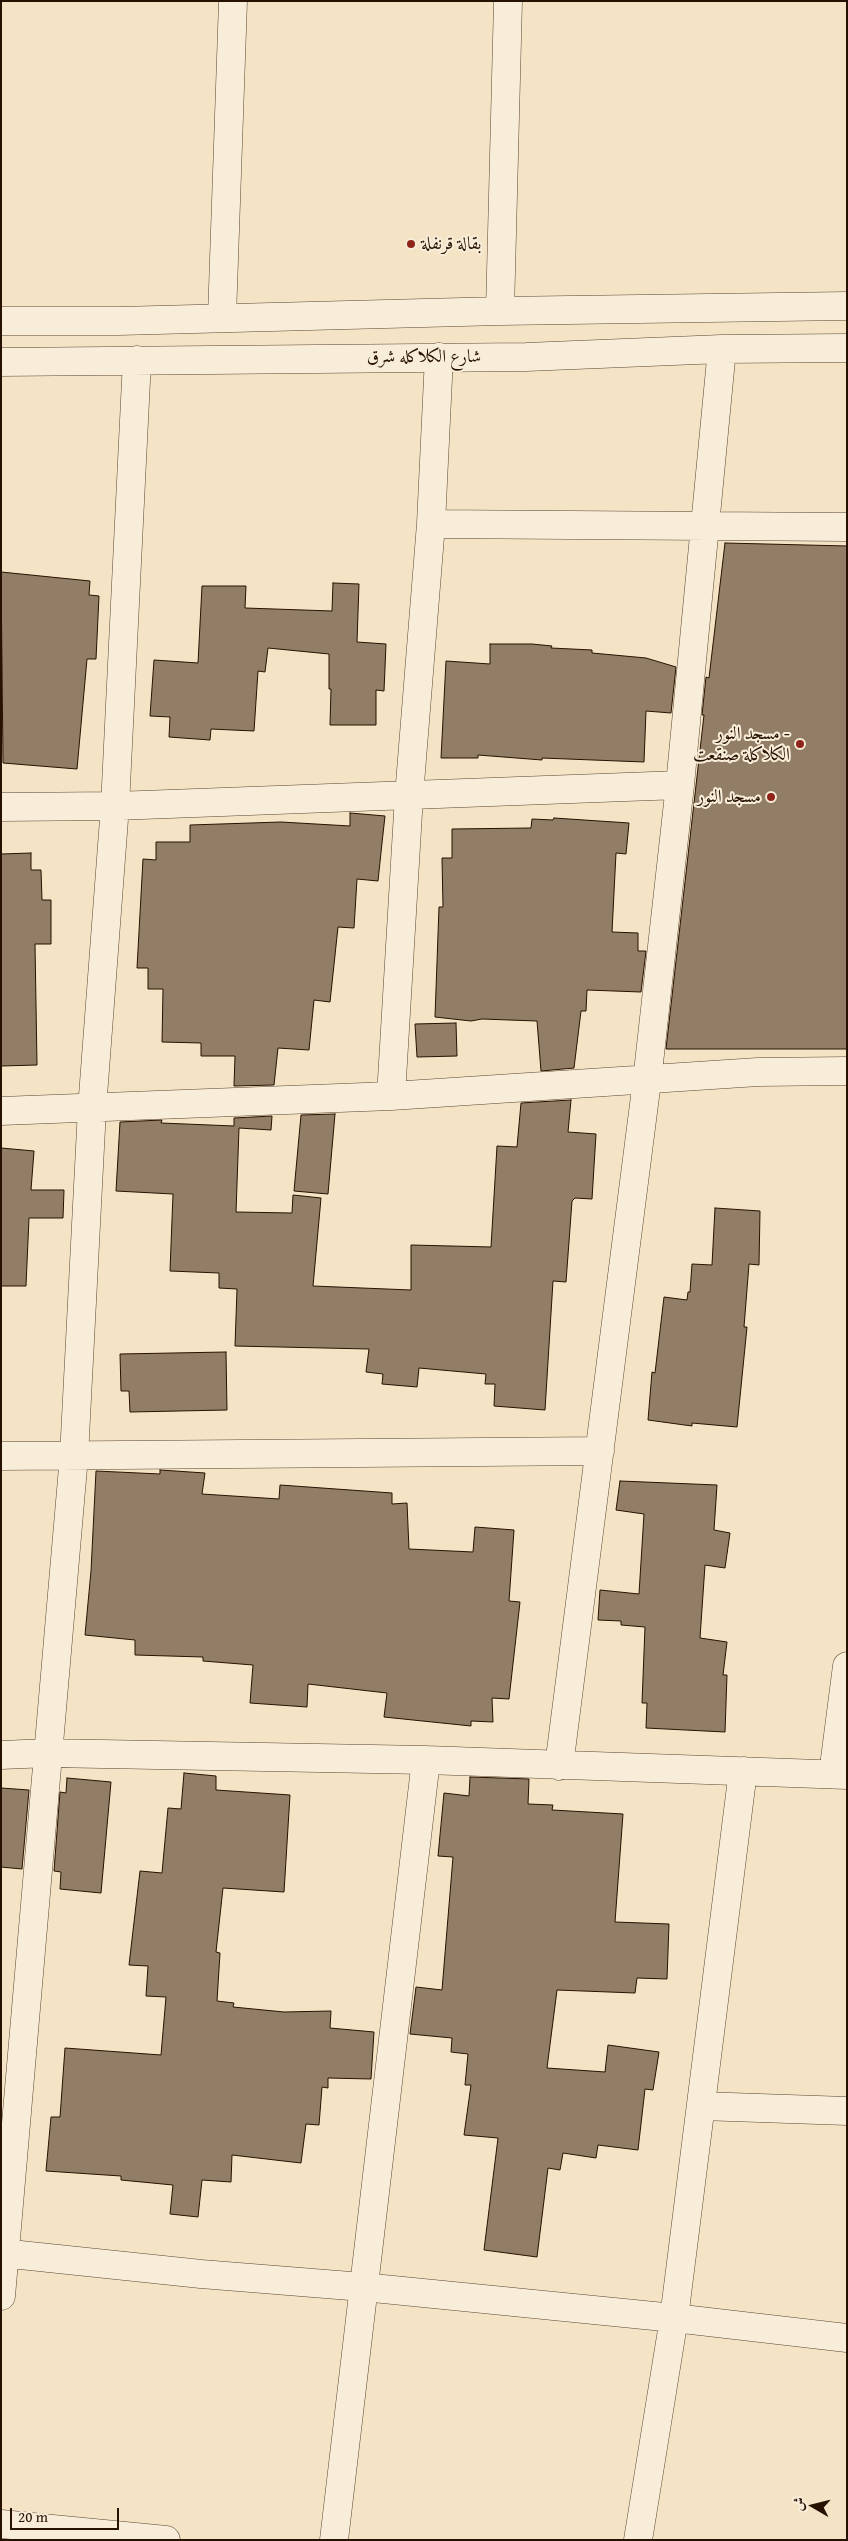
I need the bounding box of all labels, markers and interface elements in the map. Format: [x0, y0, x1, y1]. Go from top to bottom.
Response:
place label: بقالة قرنفلة [421, 233, 481, 255]
marker: بقالة قرنفلة [405, 238, 417, 250]
street label: شارع الكلاكله شرق [367, 346, 481, 368]
place label: مسجد النور - الكلاكلة صنقعت [693, 723, 790, 766]
marker: مسجد النور - الكلاكلة صنقعت [794, 738, 806, 750]
place label: مسجد النور [697, 786, 761, 808]
marker: مسجد النور [765, 791, 777, 803]
north arrow [788, 2481, 838, 2531]
text: ش [787, 2496, 809, 2512]
scale bar [12, 2498, 121, 2530]
text: 20 m [18, 2506, 48, 2527]

